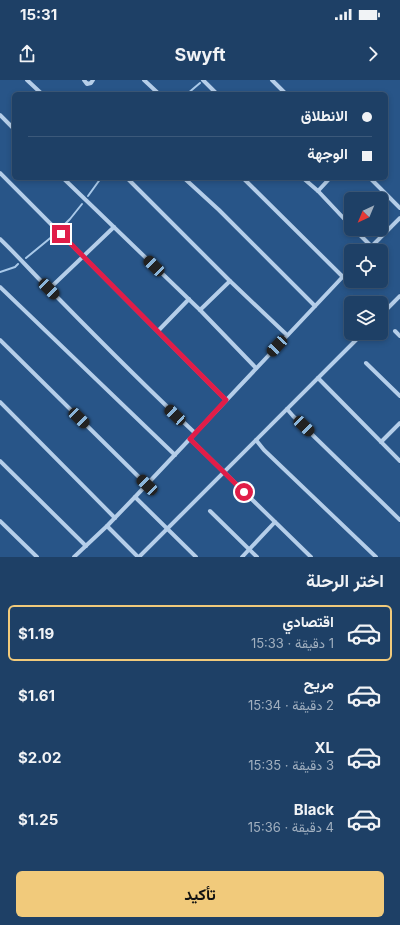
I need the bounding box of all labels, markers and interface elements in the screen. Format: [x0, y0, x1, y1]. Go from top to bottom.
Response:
text: 15:31 [20, 5, 57, 24]
icon: share [16, 43, 38, 65]
icon: forward [362, 43, 384, 65]
text: Swyft [174, 44, 226, 65]
text: الانطلاق [301, 106, 348, 125]
text: الوجهة [307, 144, 348, 163]
north arrow [344, 192, 388, 236]
map controls [344, 192, 388, 340]
route end [52, 225, 70, 243]
button: locate [344, 244, 388, 288]
car [141, 253, 167, 279]
car [36, 276, 62, 302]
button: layers [344, 296, 388, 340]
car [264, 333, 290, 359]
car [162, 402, 188, 428]
car [66, 405, 92, 431]
car [291, 413, 317, 439]
car [134, 472, 160, 498]
route start [235, 483, 253, 501]
text: اختر الرحلة [306, 570, 384, 591]
text: اقتصادي [282, 612, 334, 631]
icon: car [346, 615, 382, 651]
text: $1.19 [18, 624, 54, 643]
text: 1 دقيقة · 15:33 [251, 635, 334, 651]
text: مريح [304, 674, 334, 693]
icon: car [346, 677, 382, 713]
text: $1.61 [18, 686, 55, 705]
text: 2 دقيقة · 15:34 [248, 697, 334, 713]
text: XL [314, 738, 334, 757]
icon: car [346, 739, 382, 775]
text: $2.02 [18, 748, 61, 767]
text: 3 دقيقة · 15:35 [248, 757, 334, 773]
text: Black [294, 800, 334, 819]
icon: car [346, 801, 382, 837]
text: $1.25 [18, 810, 58, 829]
text: 4 دقيقة · 15:36 [248, 819, 334, 835]
button: تأكيد [16, 871, 384, 917]

